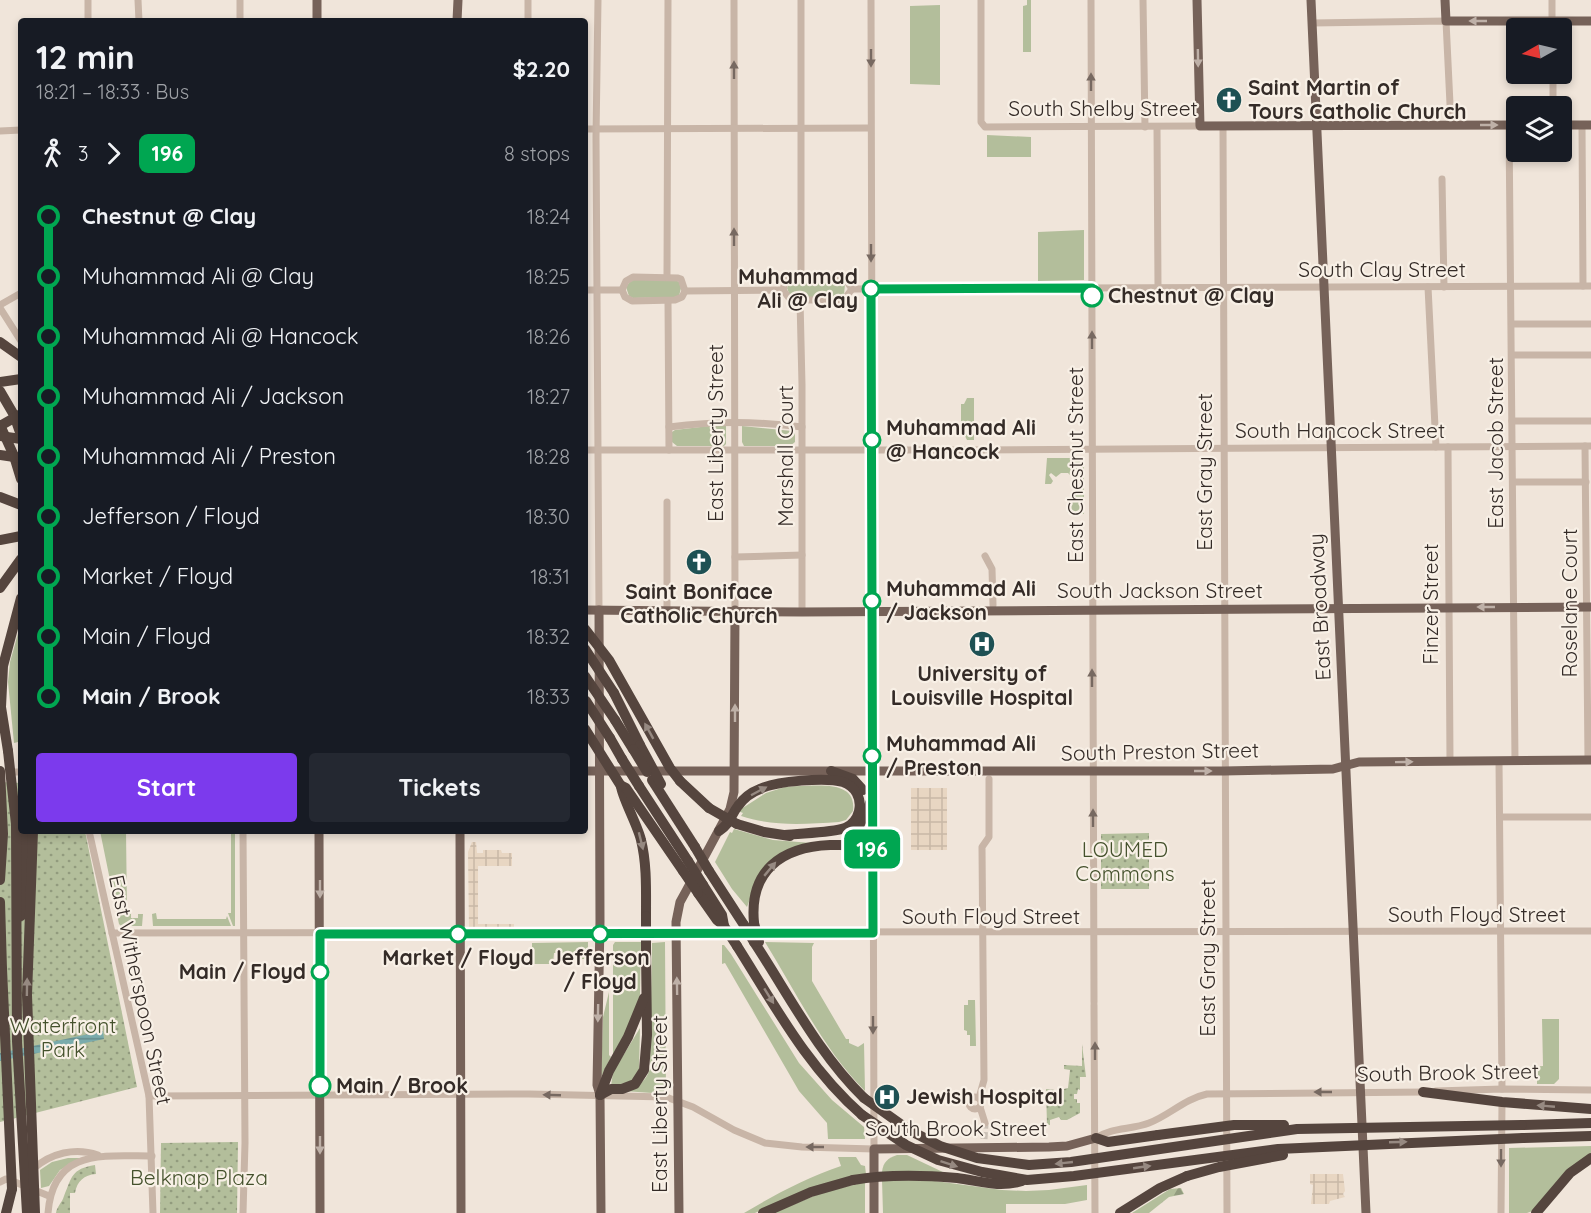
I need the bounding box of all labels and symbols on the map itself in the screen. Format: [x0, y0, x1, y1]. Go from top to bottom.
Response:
one-way arrow [1469, 16, 1488, 26]
north arrow [1506, 18, 1572, 84]
one-way arrow [866, 49, 876, 68]
one-way arrow [1193, 49, 1203, 68]
one-way arrow [729, 60, 739, 79]
one-way arrow [1086, 73, 1096, 92]
place label: Saint Martin of Tours Catholic Church [1248, 74, 1467, 124]
church icon: Saint Martin of Tours Catholic Church [1214, 85, 1244, 115]
street label: South Shelby Street [1008, 95, 1198, 121]
one-way arrow [1480, 120, 1499, 130]
one-way arrow [729, 227, 739, 246]
one-way arrow [866, 244, 876, 263]
street label: South Clay Street [1298, 256, 1466, 282]
place label: Muhammad Ali @ Clay [738, 263, 858, 313]
marker: Muhammad Ali @ Clay [862, 280, 880, 298]
place label: Chestnut @ Clay [1108, 282, 1274, 308]
marker: Chestnut @ Clay [1081, 285, 1103, 307]
one-way arrow [1087, 331, 1097, 350]
street label: East Liberty Street [702, 344, 728, 522]
street label: East Jacob Street [1482, 357, 1508, 529]
street label: East Chestnut Street [1062, 367, 1088, 563]
street label: Marshall Court [772, 385, 798, 527]
street label: East Gray Street [1191, 393, 1217, 551]
place label: Muhammad Ali @ Hancock [886, 414, 1036, 464]
street label: South Hancock Street [1235, 417, 1445, 443]
marker: Muhammad Ali @ Hancock [863, 431, 881, 449]
street label: Roselane Court [1556, 528, 1582, 678]
street label: East Broadway [1302, 533, 1336, 681]
street label: Finzer Street [1417, 543, 1443, 665]
church icon: Saint Boniface Catholic Church [684, 547, 714, 577]
place label: Muhammad Ali / Jackson [886, 575, 1036, 625]
street label: South Jackson Street [1057, 577, 1263, 603]
place label: Saint Boniface Catholic Church [620, 578, 778, 628]
marker: Muhammad Ali / Jackson [863, 592, 881, 610]
one-way arrow [1477, 602, 1496, 612]
hospital icon: University of Louisville Hospital [967, 629, 997, 659]
place label: University of Louisville Hospital [891, 660, 1073, 710]
one-way arrow [1087, 668, 1097, 687]
one-way arrow [730, 703, 740, 722]
one-way arrow [644, 722, 654, 739]
place label: Muhammad Ali / Preston [886, 730, 1036, 780]
street label: South Preston Street [1061, 736, 1259, 766]
marker: Muhammad Ali / Preston [863, 747, 881, 765]
one-way arrow [1394, 757, 1413, 767]
one-way arrow [1194, 766, 1213, 776]
one-way arrow [750, 786, 768, 796]
one-way arrow [1088, 808, 1098, 827]
line badge: 196 [838, 830, 906, 868]
one-way arrow [636, 831, 646, 850]
park label: LOUMED Commons [1075, 836, 1175, 886]
one-way arrow [763, 861, 776, 877]
street label: East Witherspoon Street [104, 872, 178, 1107]
street label: East Gray Street [1194, 879, 1220, 1037]
one-way arrow [315, 880, 324, 899]
street label: South Floyd Street [1388, 901, 1566, 927]
street label: South Floyd Street [902, 903, 1080, 929]
marker: Market / Floyd [449, 925, 467, 943]
marker: Jefferson / Floyd [591, 925, 609, 943]
place label: Market / Floyd [382, 944, 534, 970]
place label: Jefferson / Floyd [550, 944, 650, 994]
place label: Main / Floyd [179, 958, 306, 984]
marker: Main / Floyd [311, 963, 329, 981]
one-way arrow [672, 976, 682, 995]
one-way arrow [22, 977, 32, 996]
one-way arrow [763, 987, 774, 1004]
one-way arrow [593, 1004, 602, 1023]
park label: Waterfront Park [10, 1012, 116, 1062]
street label: East Liberty Street [646, 1015, 672, 1193]
one-way arrow [868, 1016, 878, 1035]
one-way arrow [1090, 1041, 1100, 1060]
street label: South Brook Street [1357, 1057, 1539, 1087]
place label: Main / Brook [336, 1072, 468, 1098]
marker: Main / Brook [309, 1075, 331, 1097]
hospital icon: Jewish Hospital [872, 1082, 902, 1112]
place label: Jewish Hospital [906, 1083, 1063, 1109]
one-way arrow [1313, 1087, 1332, 1097]
one-way arrow [543, 1090, 562, 1099]
one-way arrow [1537, 1101, 1556, 1111]
street label: South Brook Street [865, 1115, 1047, 1141]
one-way arrow [315, 1135, 325, 1154]
one-way arrow [1389, 1138, 1408, 1147]
one-way arrow [806, 1142, 825, 1152]
one-way arrow [1496, 1148, 1506, 1167]
one-way arrow [1054, 1158, 1073, 1168]
one-way arrow [940, 1159, 958, 1169]
one-way arrow [1132, 1162, 1151, 1171]
park label: Belknap Plaza [130, 1164, 268, 1190]

